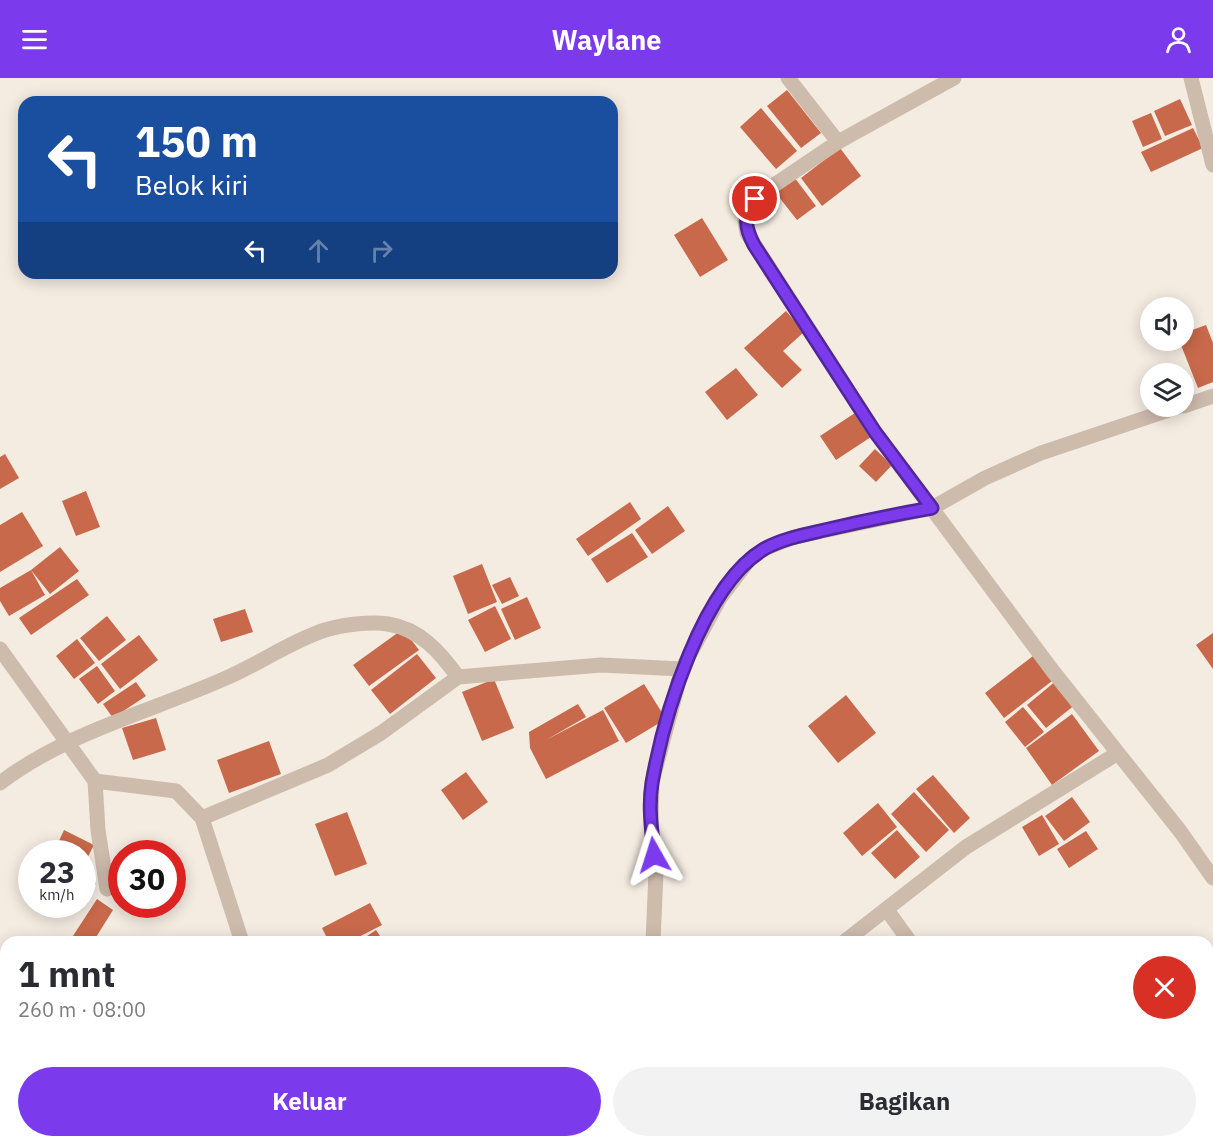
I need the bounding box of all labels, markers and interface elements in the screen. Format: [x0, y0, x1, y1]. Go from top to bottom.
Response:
text: Waylane [552, 22, 661, 57]
icon: menu [18, 23, 51, 56]
icon: person [1162, 23, 1195, 56]
text: 150 m [135, 114, 258, 169]
icon: left [36, 120, 114, 198]
text: Belok kiri [135, 167, 248, 202]
pin [729, 173, 780, 224]
icon: arrive [738, 182, 771, 215]
icon: left [239, 234, 272, 267]
icon: ahead [302, 234, 335, 267]
icon: right [365, 234, 398, 267]
map controls [1140, 297, 1194, 417]
button: sound [1140, 297, 1194, 351]
button: layers [1140, 363, 1194, 417]
position arrow [622, 823, 686, 887]
speed limit sign: 30 [108, 840, 186, 918]
text: 23 [39, 852, 75, 891]
text: km/h [39, 885, 75, 904]
text: 1 mnt [18, 950, 116, 997]
button: close [1133, 956, 1196, 1019]
text: 260 m · 08:00 [18, 996, 146, 1023]
button: Keluar [18, 1067, 601, 1136]
button: Bagikan [613, 1067, 1196, 1136]

